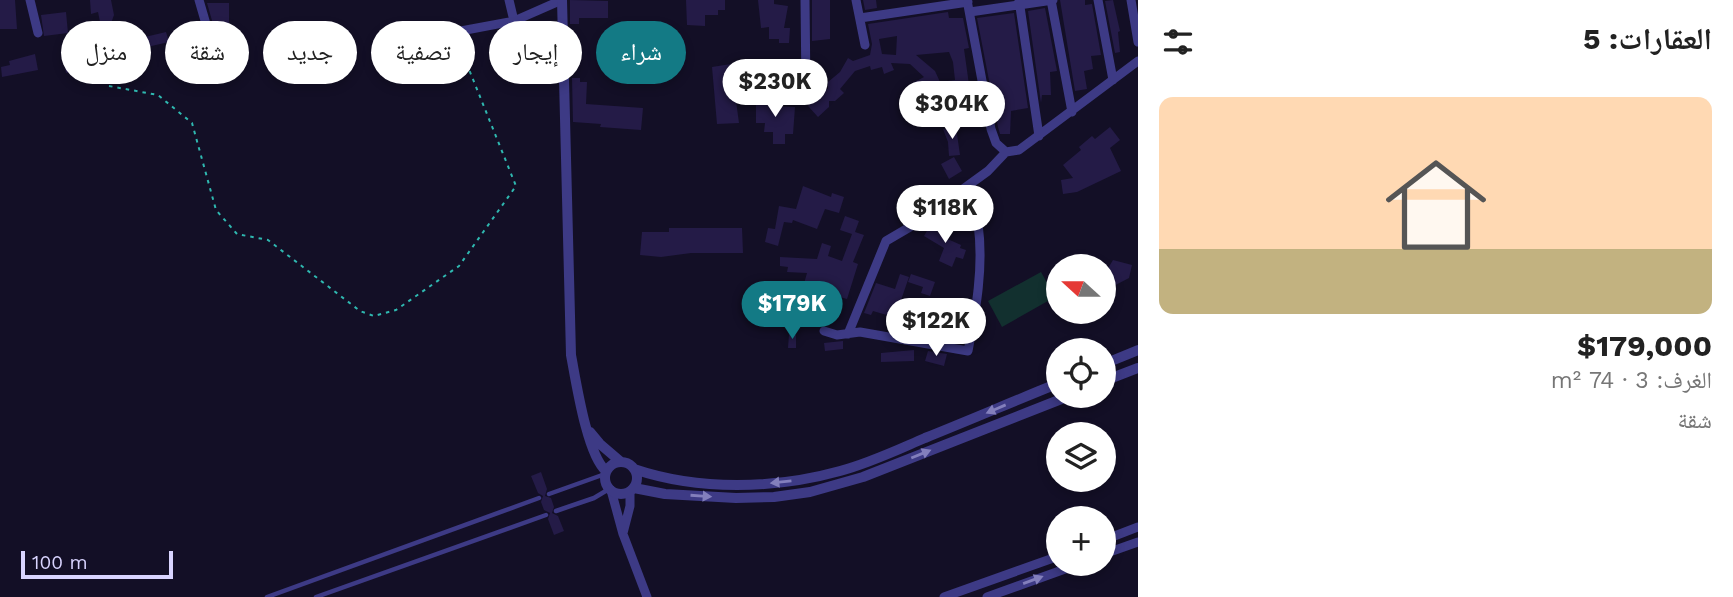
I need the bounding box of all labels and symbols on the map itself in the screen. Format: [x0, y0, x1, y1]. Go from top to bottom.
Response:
pin: $230K [726, 60, 824, 119]
pin: $304K [903, 82, 1001, 141]
pin: $118K [896, 186, 994, 245]
north arrow [1046, 254, 1116, 324]
pin: $179K [743, 282, 841, 341]
pin: $122K [887, 298, 985, 358]
one-way arrow [985, 404, 1006, 415]
one-way arrow [911, 448, 932, 459]
one-way arrow [770, 477, 792, 488]
one-way arrow [690, 491, 712, 502]
scale bar [21, 548, 173, 580]
one-way arrow [1022, 574, 1043, 585]

